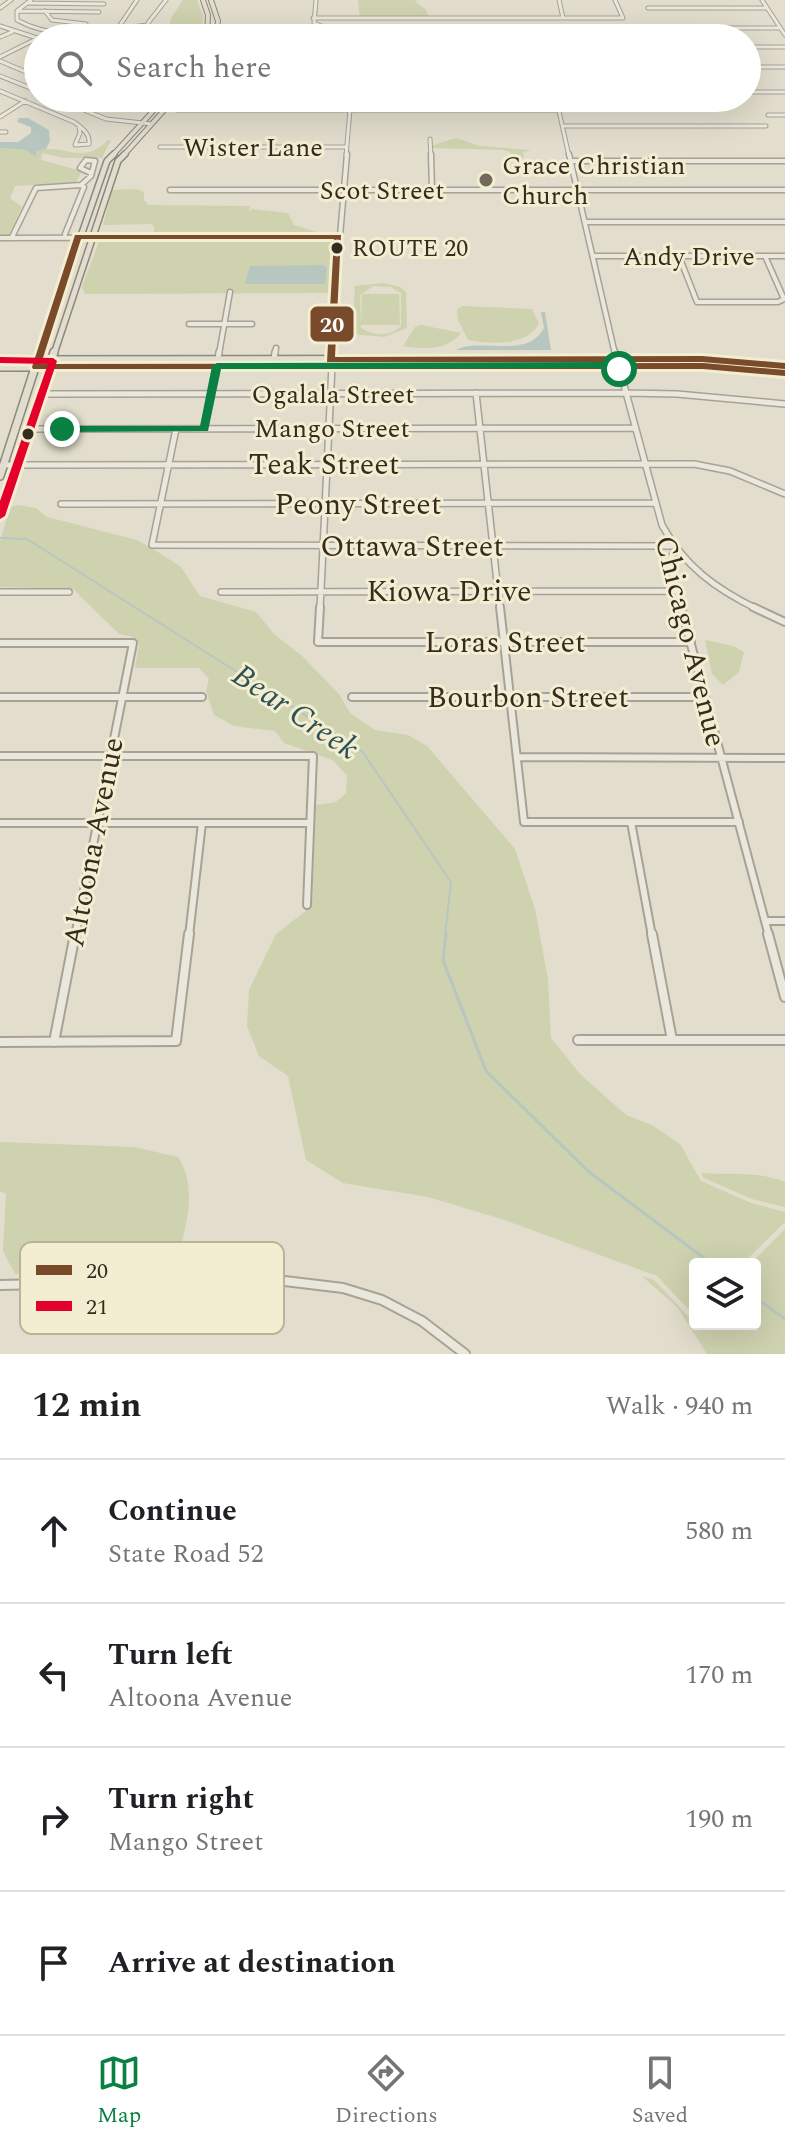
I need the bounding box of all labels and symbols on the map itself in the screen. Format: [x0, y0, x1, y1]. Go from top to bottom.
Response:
street label: Wister Lane [183, 128, 323, 168]
place label: Grace Christian Church [502, 146, 685, 216]
street label: Scot Street [320, 171, 444, 211]
marker: Grace Christian Church [477, 171, 495, 189]
place label: ROUTE 20 [352, 231, 468, 267]
street label: Andy Drive [623, 237, 755, 277]
marker: ROUTE 20 [329, 240, 345, 256]
line badge: 20 [309, 305, 355, 343]
text: 20 [320, 309, 344, 342]
route start [601, 351, 637, 387]
street label: Ogalala Street [252, 375, 414, 415]
street label: Mango Street [254, 409, 410, 449]
route end [44, 411, 80, 447]
unlabelled marker [20, 426, 36, 442]
street label: Teak Street [249, 442, 399, 488]
street label: Peony Street [274, 482, 442, 528]
street label: Ottawa Street [320, 524, 504, 570]
street label: Chicago Avenue [642, 531, 738, 752]
street label: Kiowa Drive [366, 569, 532, 615]
street label: Loras Street [424, 620, 586, 666]
water label: Bear Creek [222, 652, 369, 773]
street label: Bourbon Street [427, 675, 629, 721]
street label: Altoona Avenue [51, 733, 137, 951]
legend [20, 1242, 284, 1334]
text: 20 [86, 1255, 108, 1288]
text: 21 [86, 1291, 108, 1324]

